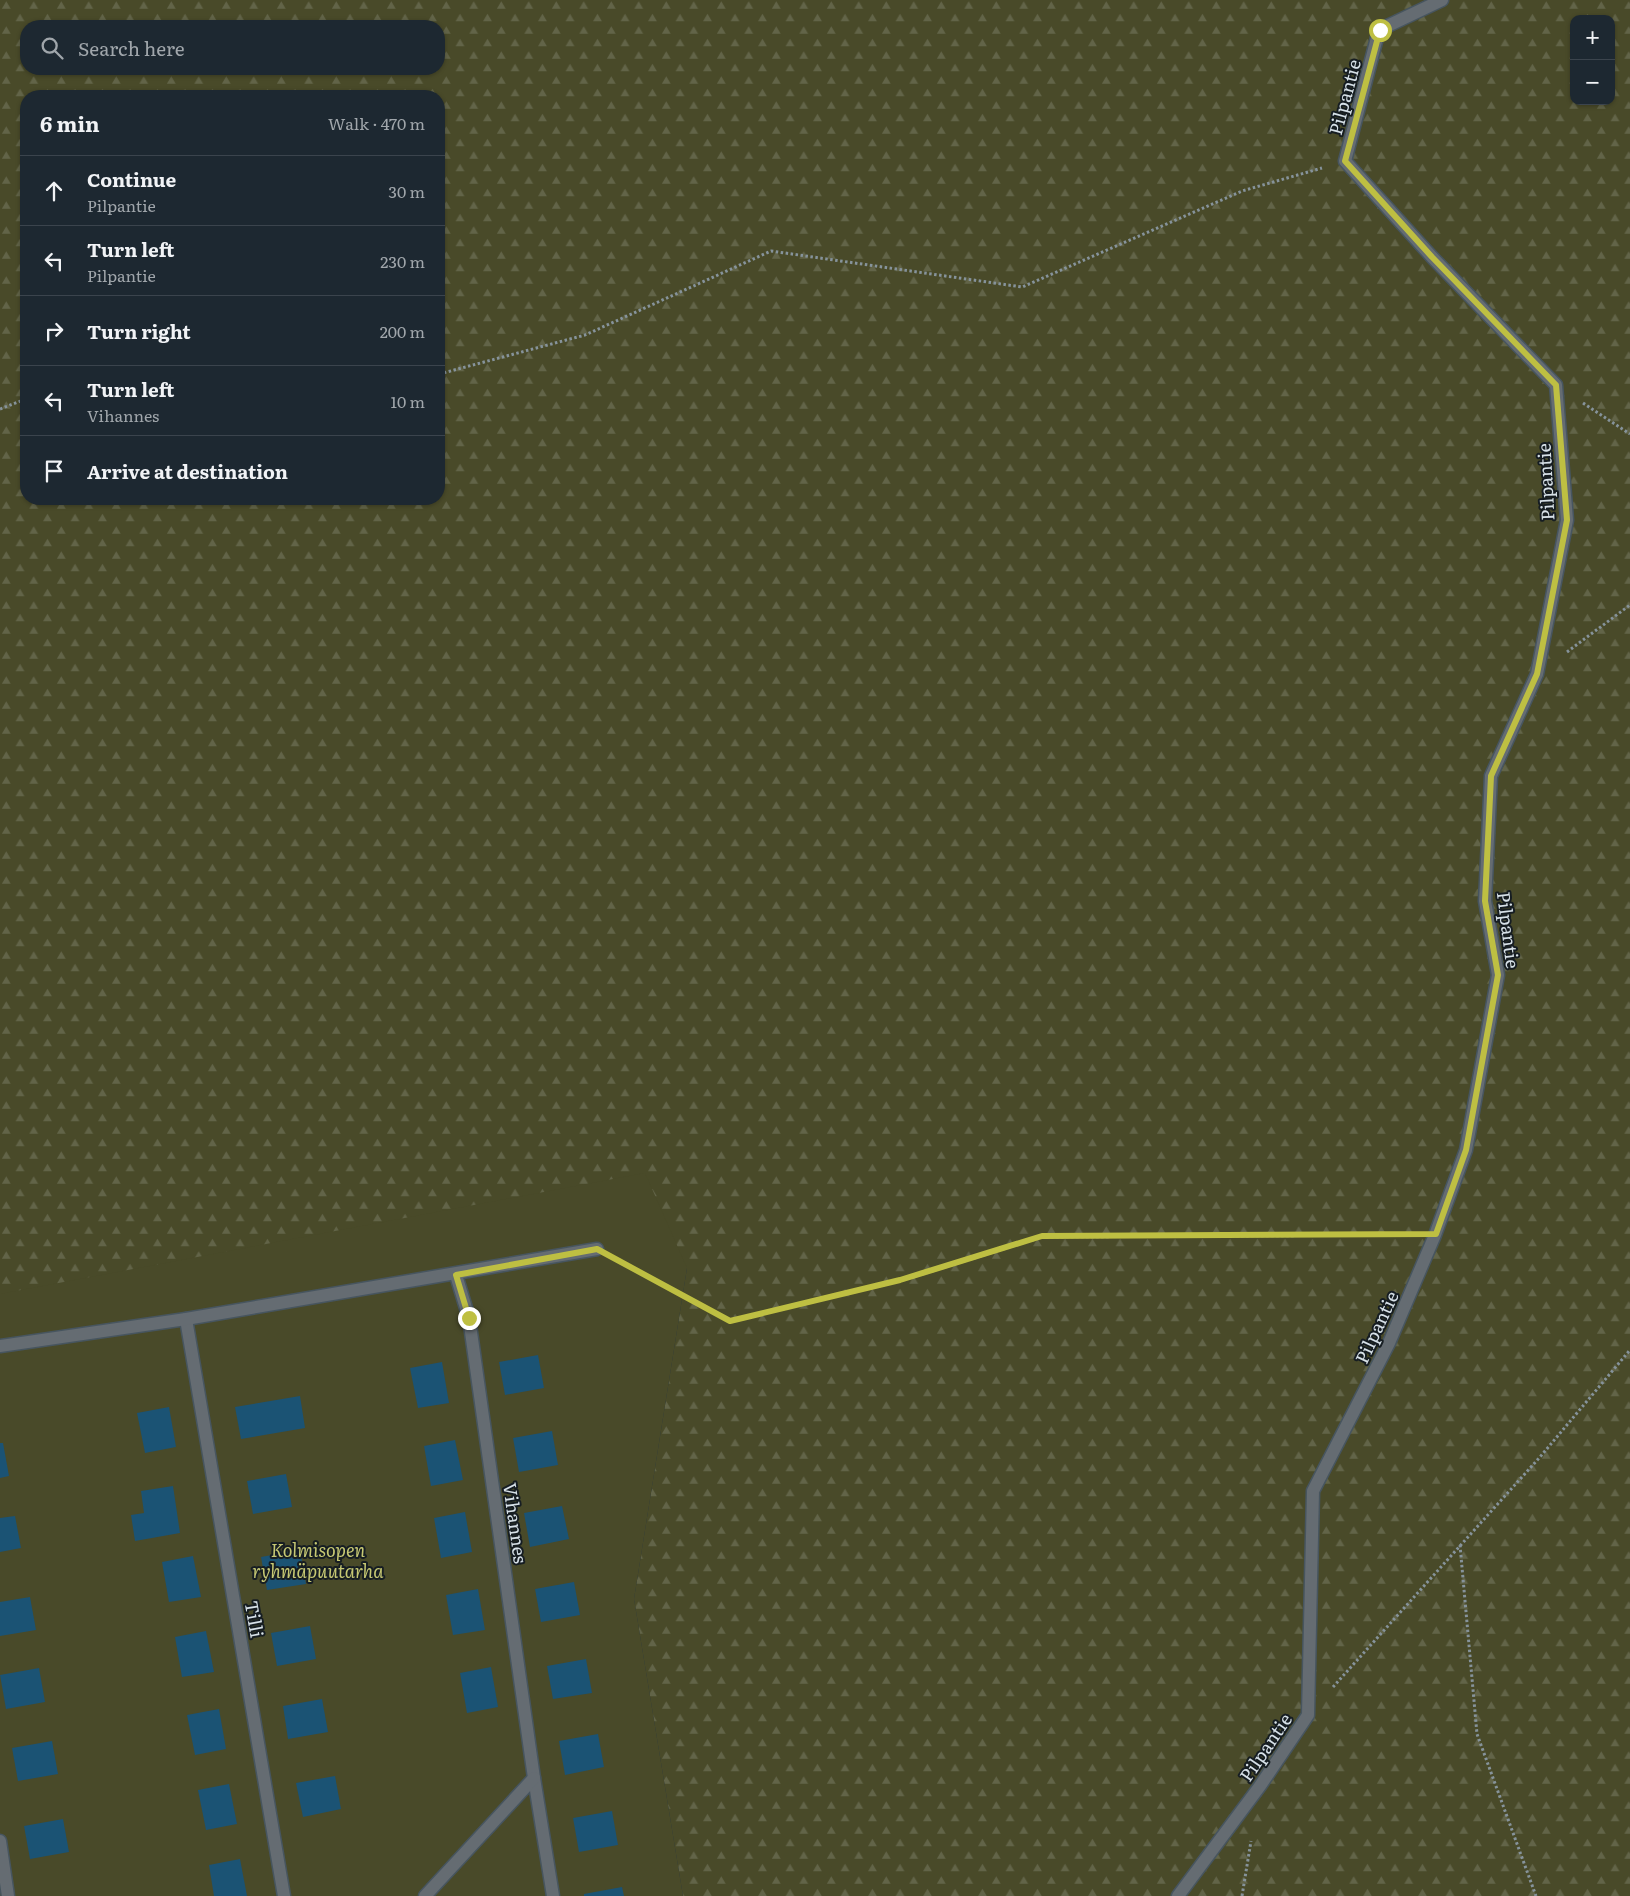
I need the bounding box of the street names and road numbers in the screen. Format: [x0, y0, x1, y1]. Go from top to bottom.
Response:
street label: Pilpantie [1321, 56, 1367, 138]
street label: Pilpantie [1529, 443, 1561, 521]
street label: Pilpantie [1491, 890, 1527, 970]
street label: Pilpantie [1347, 1286, 1405, 1368]
street label: Vihannes [497, 1481, 535, 1565]
street label: Tilli [238, 1598, 272, 1640]
street label: Pilpantie [1232, 1707, 1298, 1787]

